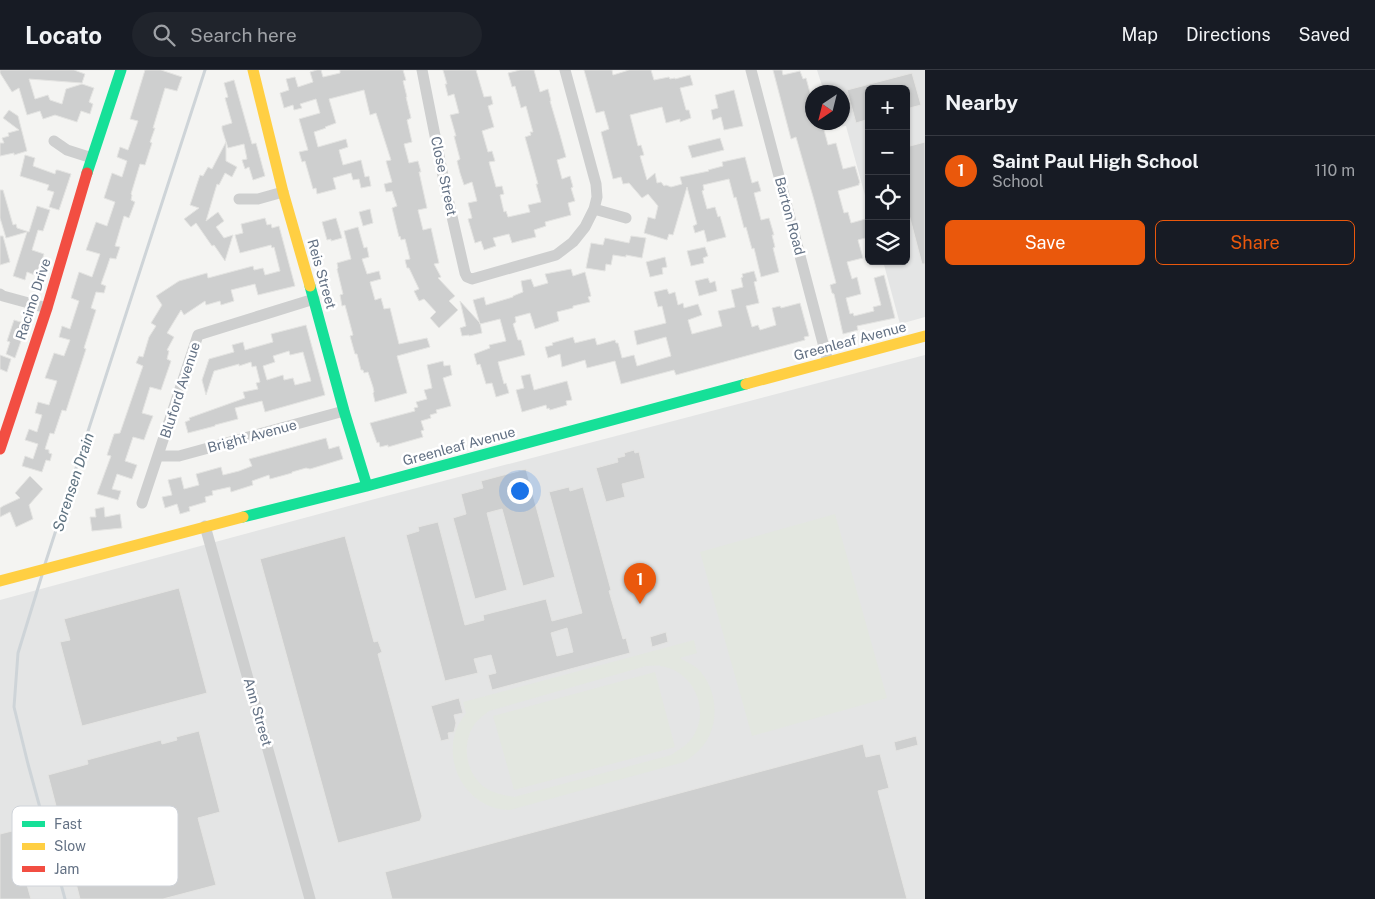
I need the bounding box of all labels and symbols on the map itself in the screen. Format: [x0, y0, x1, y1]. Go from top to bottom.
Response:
north arrow [805, 85, 850, 130]
street label: Close Street [428, 135, 460, 217]
street label: Barton Road [772, 175, 808, 257]
street label: Reis Street [304, 237, 340, 311]
street label: Racimo Drive [12, 256, 54, 342]
street label: Greenleaf Avenue [792, 318, 908, 364]
street label: Bluford Avenue [157, 340, 203, 440]
street label: Bright Avenue [206, 416, 298, 456]
street label: Greenleaf Avenue [401, 423, 517, 469]
water label: Sorensen Drain [49, 430, 97, 534]
your location [507, 478, 533, 504]
pin: 1 [624, 563, 656, 604]
street label: Ann Street [241, 676, 275, 748]
legend [12, 806, 178, 886]
text: Fast [54, 816, 82, 832]
text: Slow [54, 838, 86, 854]
text: Jam [54, 861, 79, 877]

